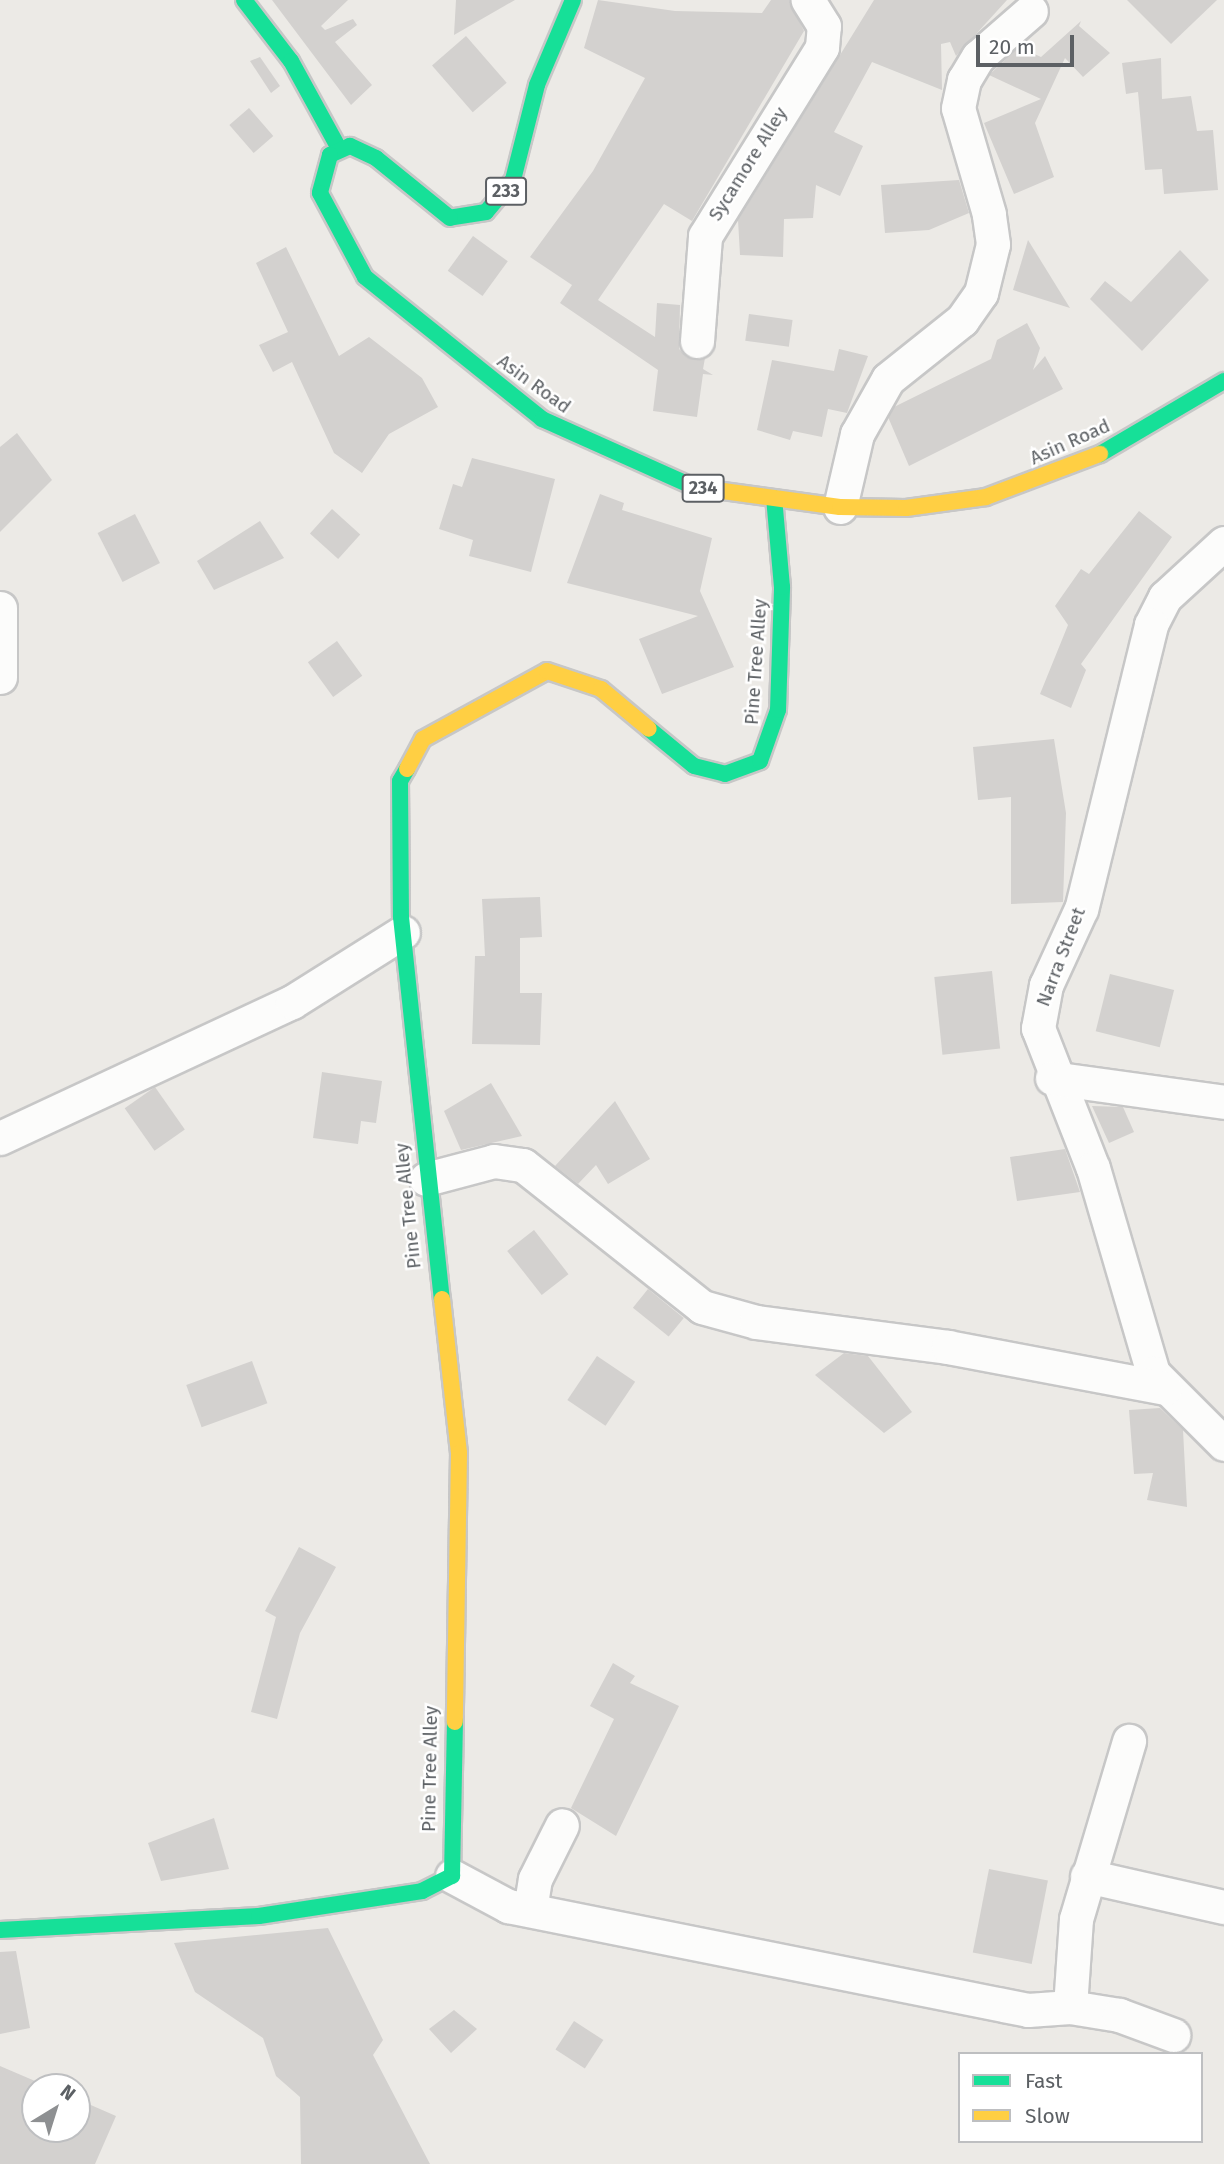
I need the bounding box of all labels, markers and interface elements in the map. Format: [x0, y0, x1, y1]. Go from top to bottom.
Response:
scale bar [979, 21, 1077, 65]
text: 20 m [989, 34, 1035, 60]
street label: Sycamore Alley [704, 103, 792, 225]
road number: 233 [485, 176, 527, 206]
street label: Asin Road [493, 350, 575, 418]
street label: Asin Road [1026, 414, 1114, 470]
road number: 234 [680, 474, 726, 502]
street label: Pine Tree Alley [740, 598, 772, 726]
street label: Narra Street [1032, 904, 1090, 1010]
street label: Pine Tree Alley [390, 1142, 426, 1270]
street label: Pine Tree Alley [418, 1706, 442, 1832]
legend [958, 2052, 1203, 2143]
text: Fast [1025, 2068, 1063, 2094]
north arrow [21, 2073, 91, 2143]
text: N [56, 2080, 80, 2106]
text: Slow [1025, 2103, 1070, 2129]

